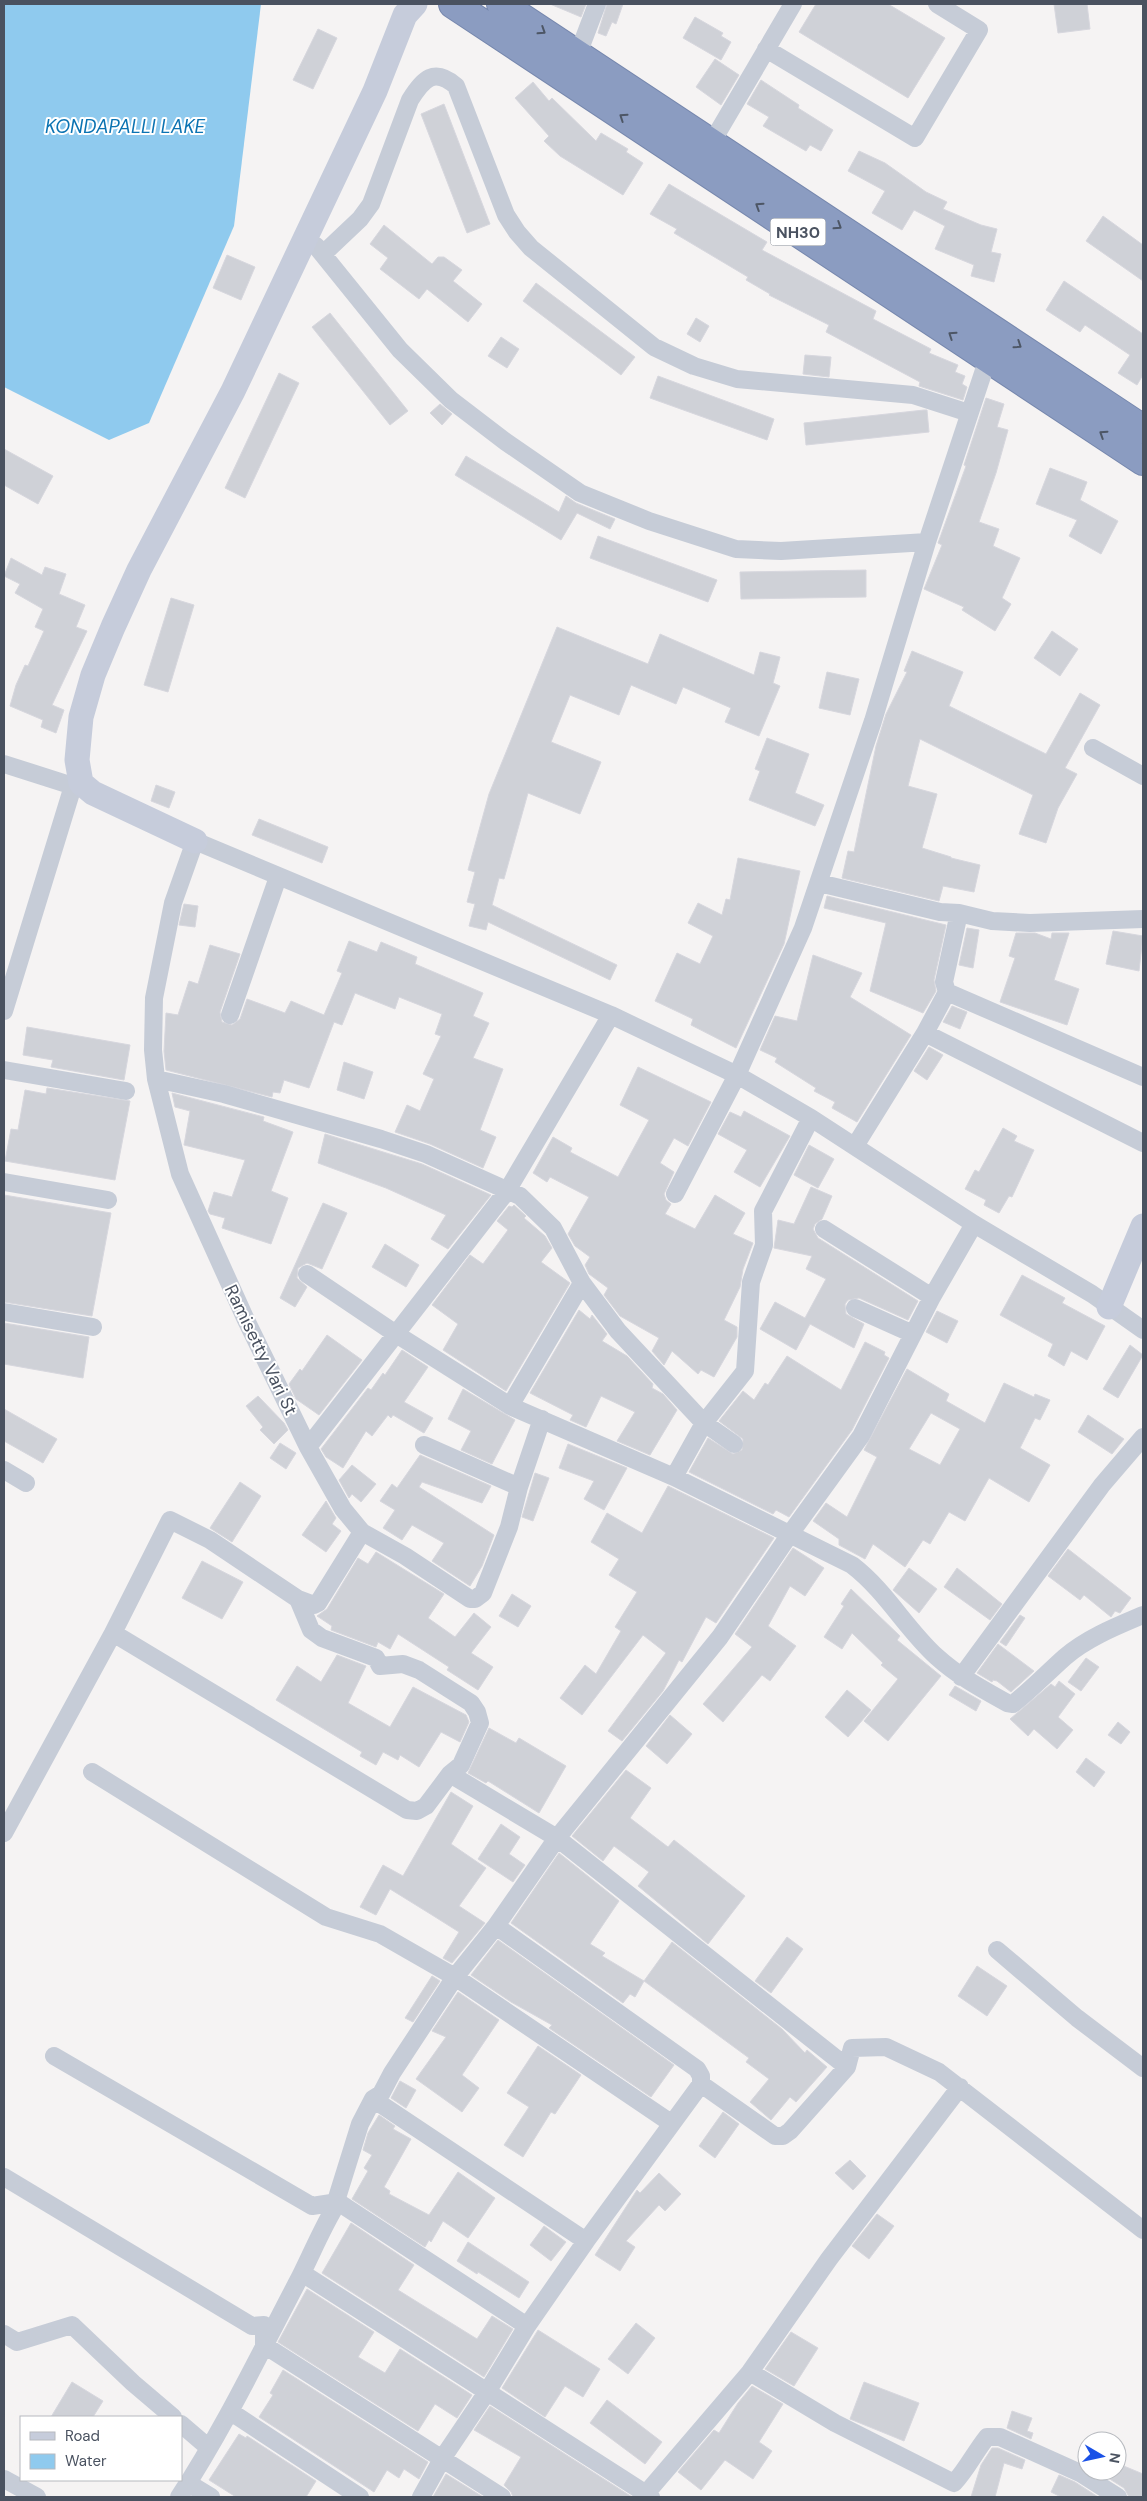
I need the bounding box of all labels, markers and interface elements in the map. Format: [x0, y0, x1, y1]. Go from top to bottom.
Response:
one-way arrow [537, 24, 546, 34]
one-way arrow [619, 113, 628, 123]
water label: KONDAPALLI LAKE [45, 114, 206, 139]
one-way arrow [755, 203, 764, 212]
road number: NH30 [770, 218, 826, 246]
one-way arrow [833, 220, 842, 230]
one-way arrow [949, 332, 958, 341]
one-way arrow [1012, 339, 1022, 348]
one-way arrow [1099, 431, 1108, 440]
street label: Ramisetty Vari St [219, 1281, 303, 1419]
legend [20, 2416, 182, 2481]
text: Road [65, 2426, 100, 2446]
north arrow [1077, 2431, 1127, 2481]
text: Water [65, 2451, 107, 2471]
text: N [1105, 2452, 1125, 2464]

